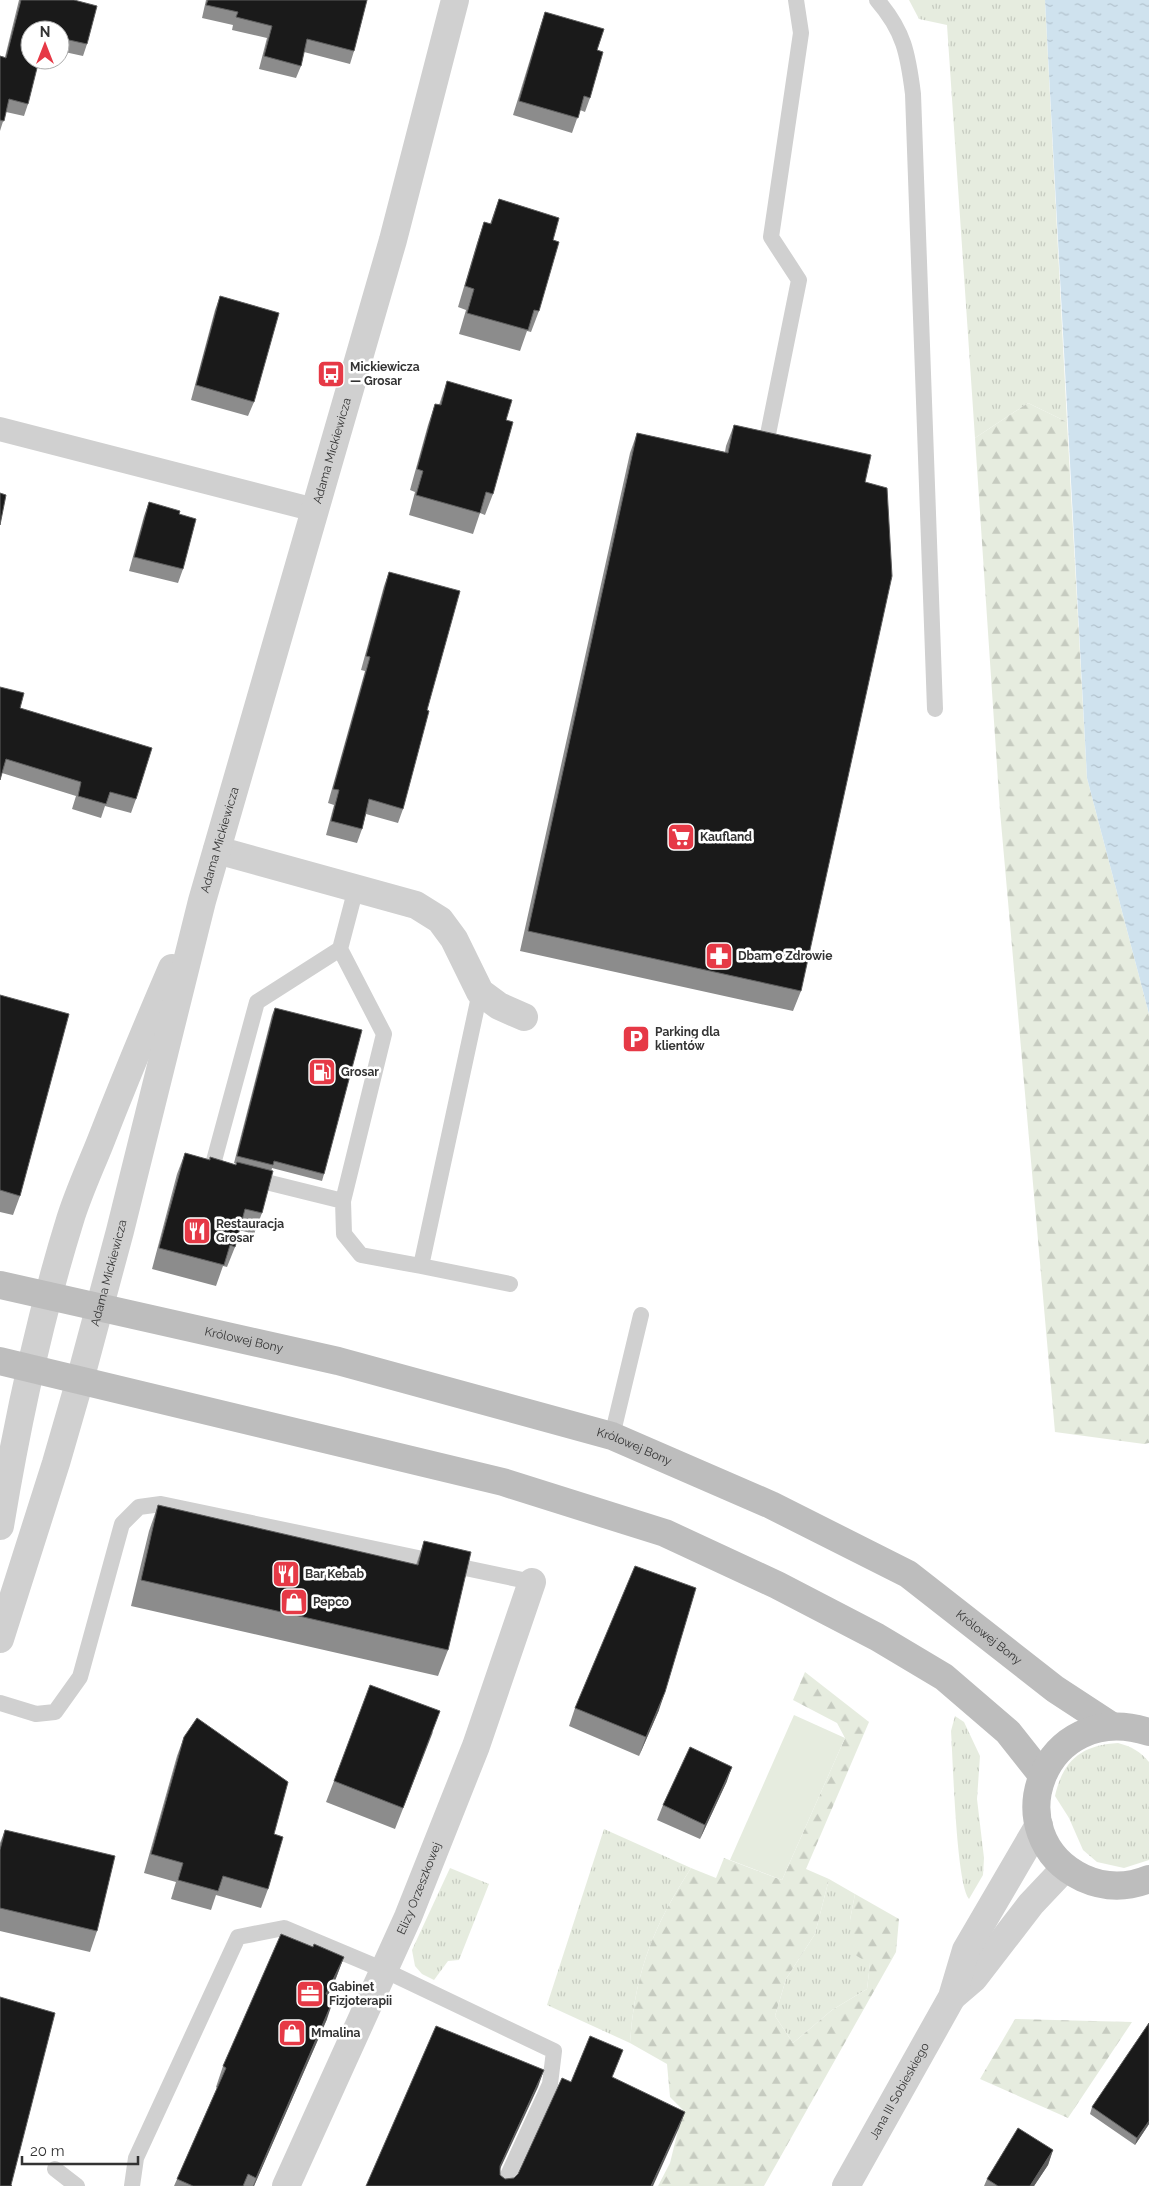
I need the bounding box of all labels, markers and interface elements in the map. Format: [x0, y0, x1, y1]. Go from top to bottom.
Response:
north arrow [20, 20, 70, 70]
text: N [40, 24, 50, 40]
bus stop icon: Mickiewicza — Grosar [316, 359, 346, 389]
place label: Mickiewicza — Grosar [350, 360, 420, 388]
street label: Adama Mickiewicza [310, 396, 354, 505]
street label: Adama Mickiewicza [198, 785, 242, 895]
supermarket icon: Kaufland [666, 822, 696, 852]
place label: Kaufland [700, 830, 752, 844]
pharmacy icon: Dbam o Zdrowie [704, 941, 734, 971]
place label: Dbam o Zdrowie [738, 949, 832, 963]
parking icon: Parking dla klientów [621, 1024, 651, 1054]
place label: Parking dla klientów [655, 1025, 720, 1053]
fuel station icon: Grosar [307, 1057, 337, 1087]
place label: Grosar [341, 1065, 379, 1079]
restaurant icon: Restauracja Grosar [182, 1216, 212, 1246]
place label: Restauracja Grosar [216, 1217, 284, 1245]
street label: Adama Mickiewicza [88, 1218, 130, 1328]
street label: Królowej Bony [203, 1324, 285, 1356]
street label: Królowej Bony [595, 1425, 674, 1468]
restaurant icon: Bar Kebab [271, 1559, 301, 1589]
place label: Bar Kebab [305, 1567, 365, 1581]
shop icon: Pepco [279, 1587, 309, 1617]
place label: Pepco [313, 1595, 349, 1609]
street label: Królowej Bony [953, 1607, 1025, 1668]
street label: Elizy Orzeszkowej [394, 1840, 444, 1937]
office icon: Gabinet Fizjoterapii [295, 1979, 325, 2009]
place label: Gabinet Fizjoterapii [329, 1980, 392, 2008]
shop icon: Mmalina [277, 2018, 307, 2048]
place label: Mmalina [311, 2026, 361, 2040]
street label: Jana III Sobieskiego [867, 2040, 932, 2142]
scale bar [22, 2134, 139, 2166]
text: 20 m [30, 2142, 65, 2160]

